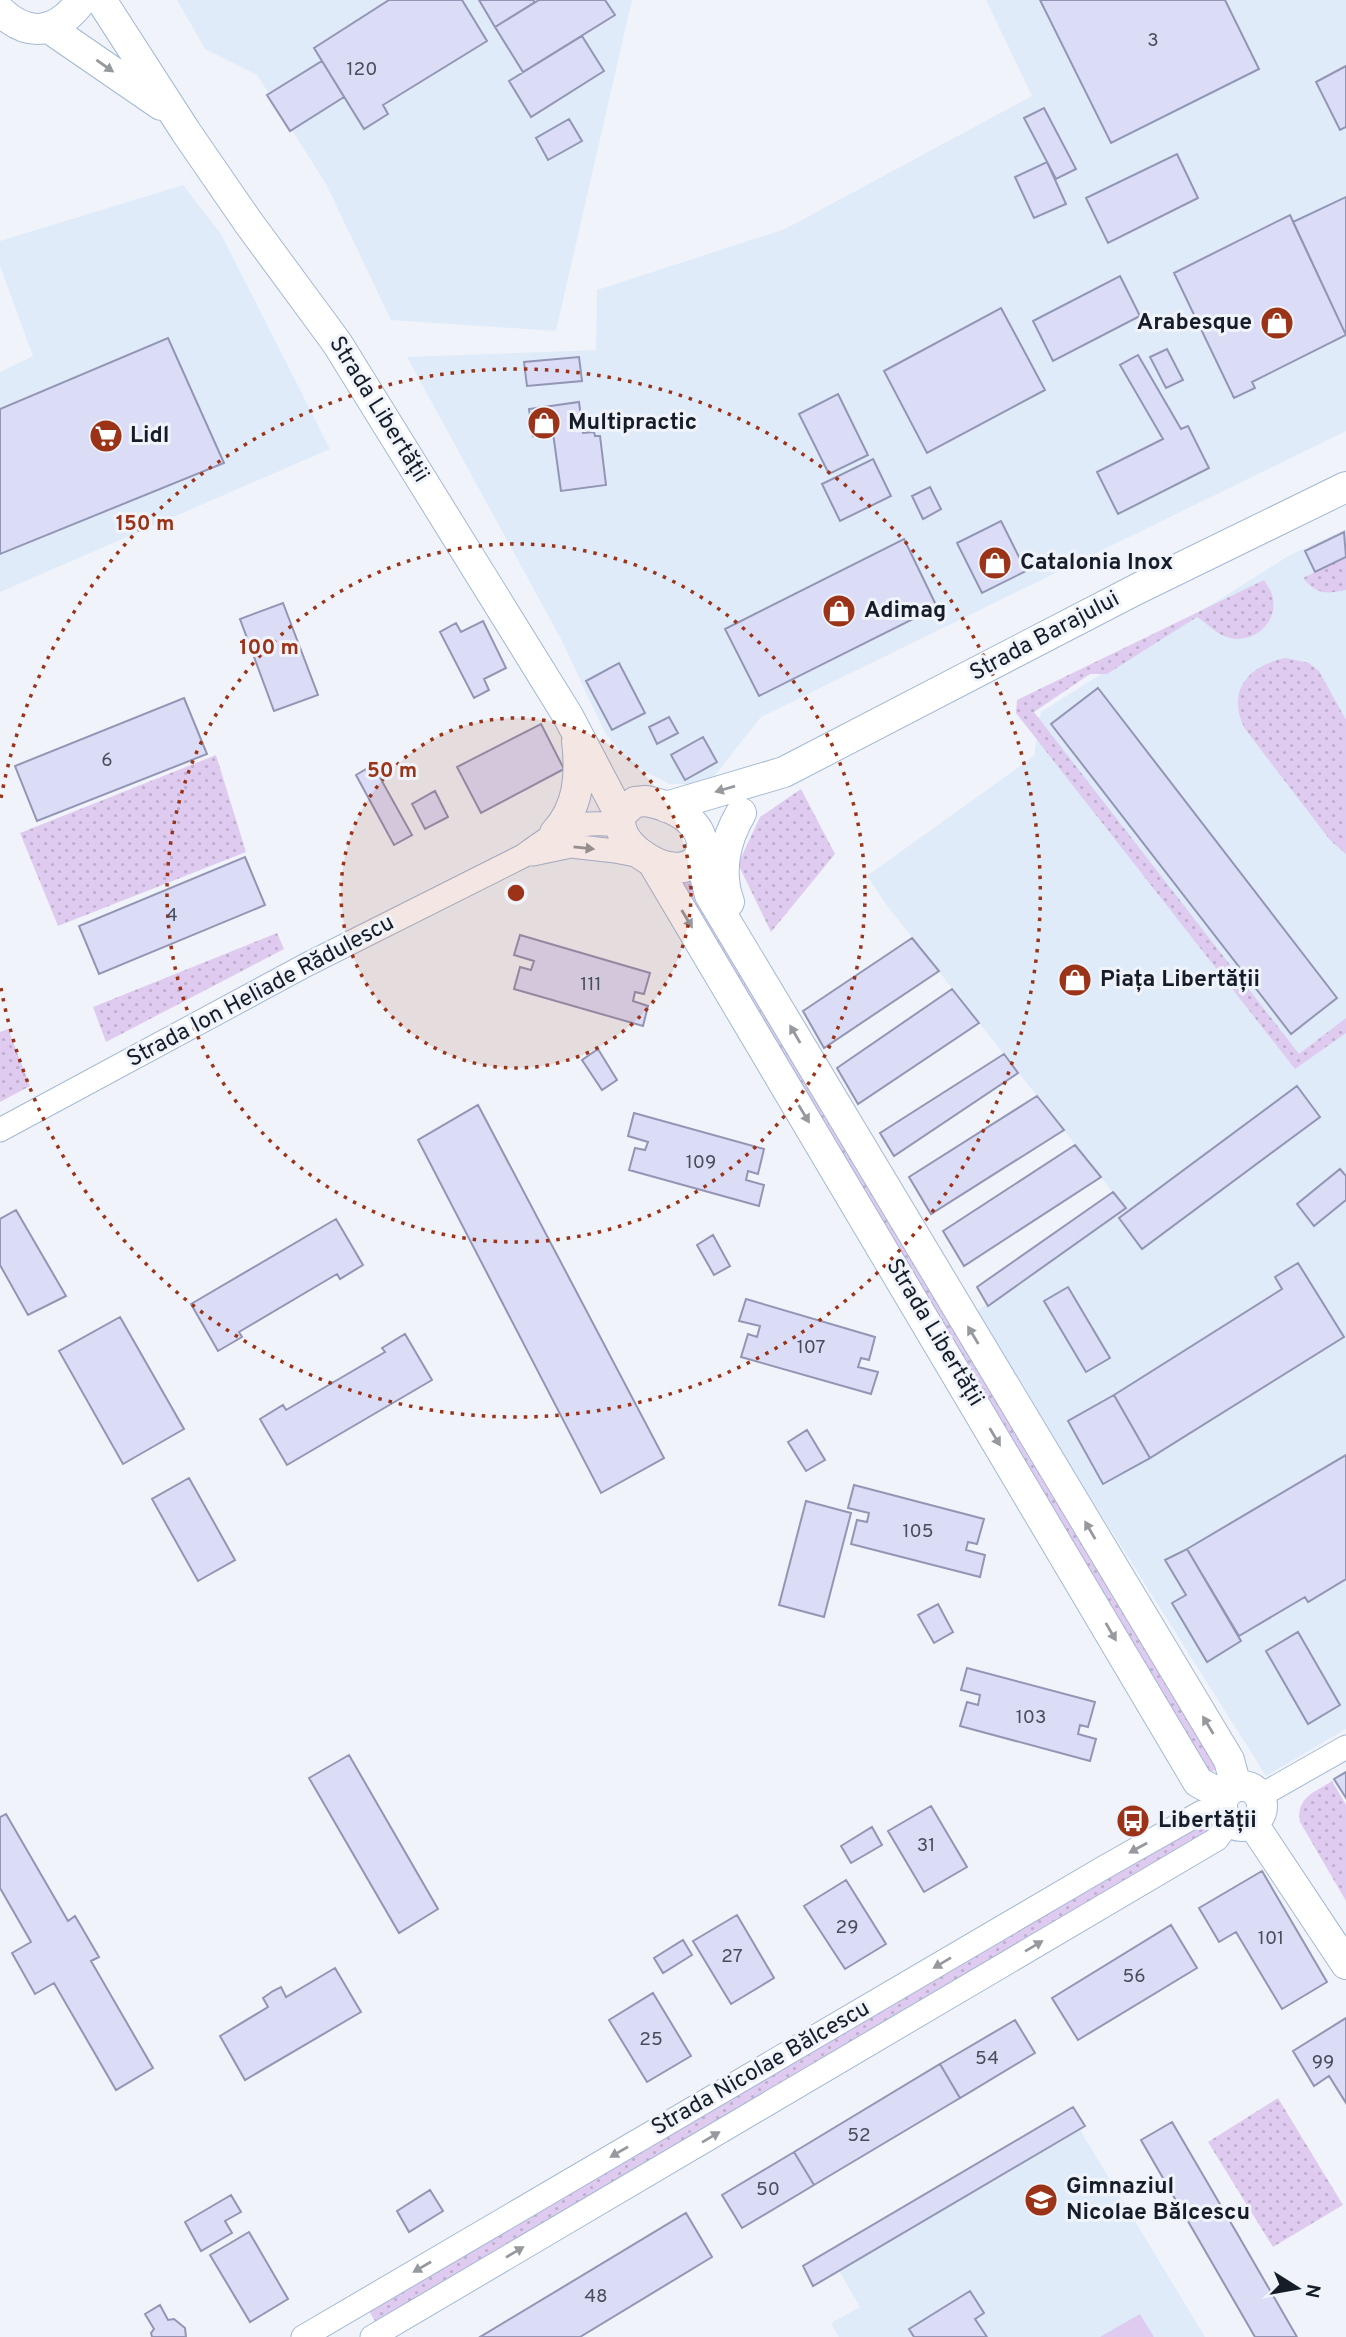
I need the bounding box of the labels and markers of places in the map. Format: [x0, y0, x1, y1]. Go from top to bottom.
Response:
shop icon: Arabesque [1258, 304, 1296, 342]
place label: Arabesque [1137, 309, 1252, 338]
shop icon: Multipractic [525, 404, 563, 442]
place label: Multipractic [568, 409, 697, 438]
supermarket icon: Lidl [87, 417, 125, 455]
place label: Lidl [130, 422, 170, 451]
shop icon: Catalonia Inox [976, 544, 1014, 582]
place label: Catalonia Inox [1020, 549, 1173, 578]
shop icon: Adimag [820, 592, 858, 630]
place label: Adimag [864, 597, 946, 626]
centre of rings [504, 881, 528, 905]
shop icon: Piața Libertății [1056, 961, 1094, 999]
place label: Piața Libertății [1100, 966, 1260, 995]
bus stop icon: Libertății [1114, 1802, 1152, 1840]
place label: Libertății [1158, 1807, 1257, 1836]
place label: Gimnaziul Nicolae Bălcescu [1066, 2173, 1250, 2228]
school or university icon: Gimnaziul Nicolae Bălcescu [1022, 2181, 1060, 2219]

